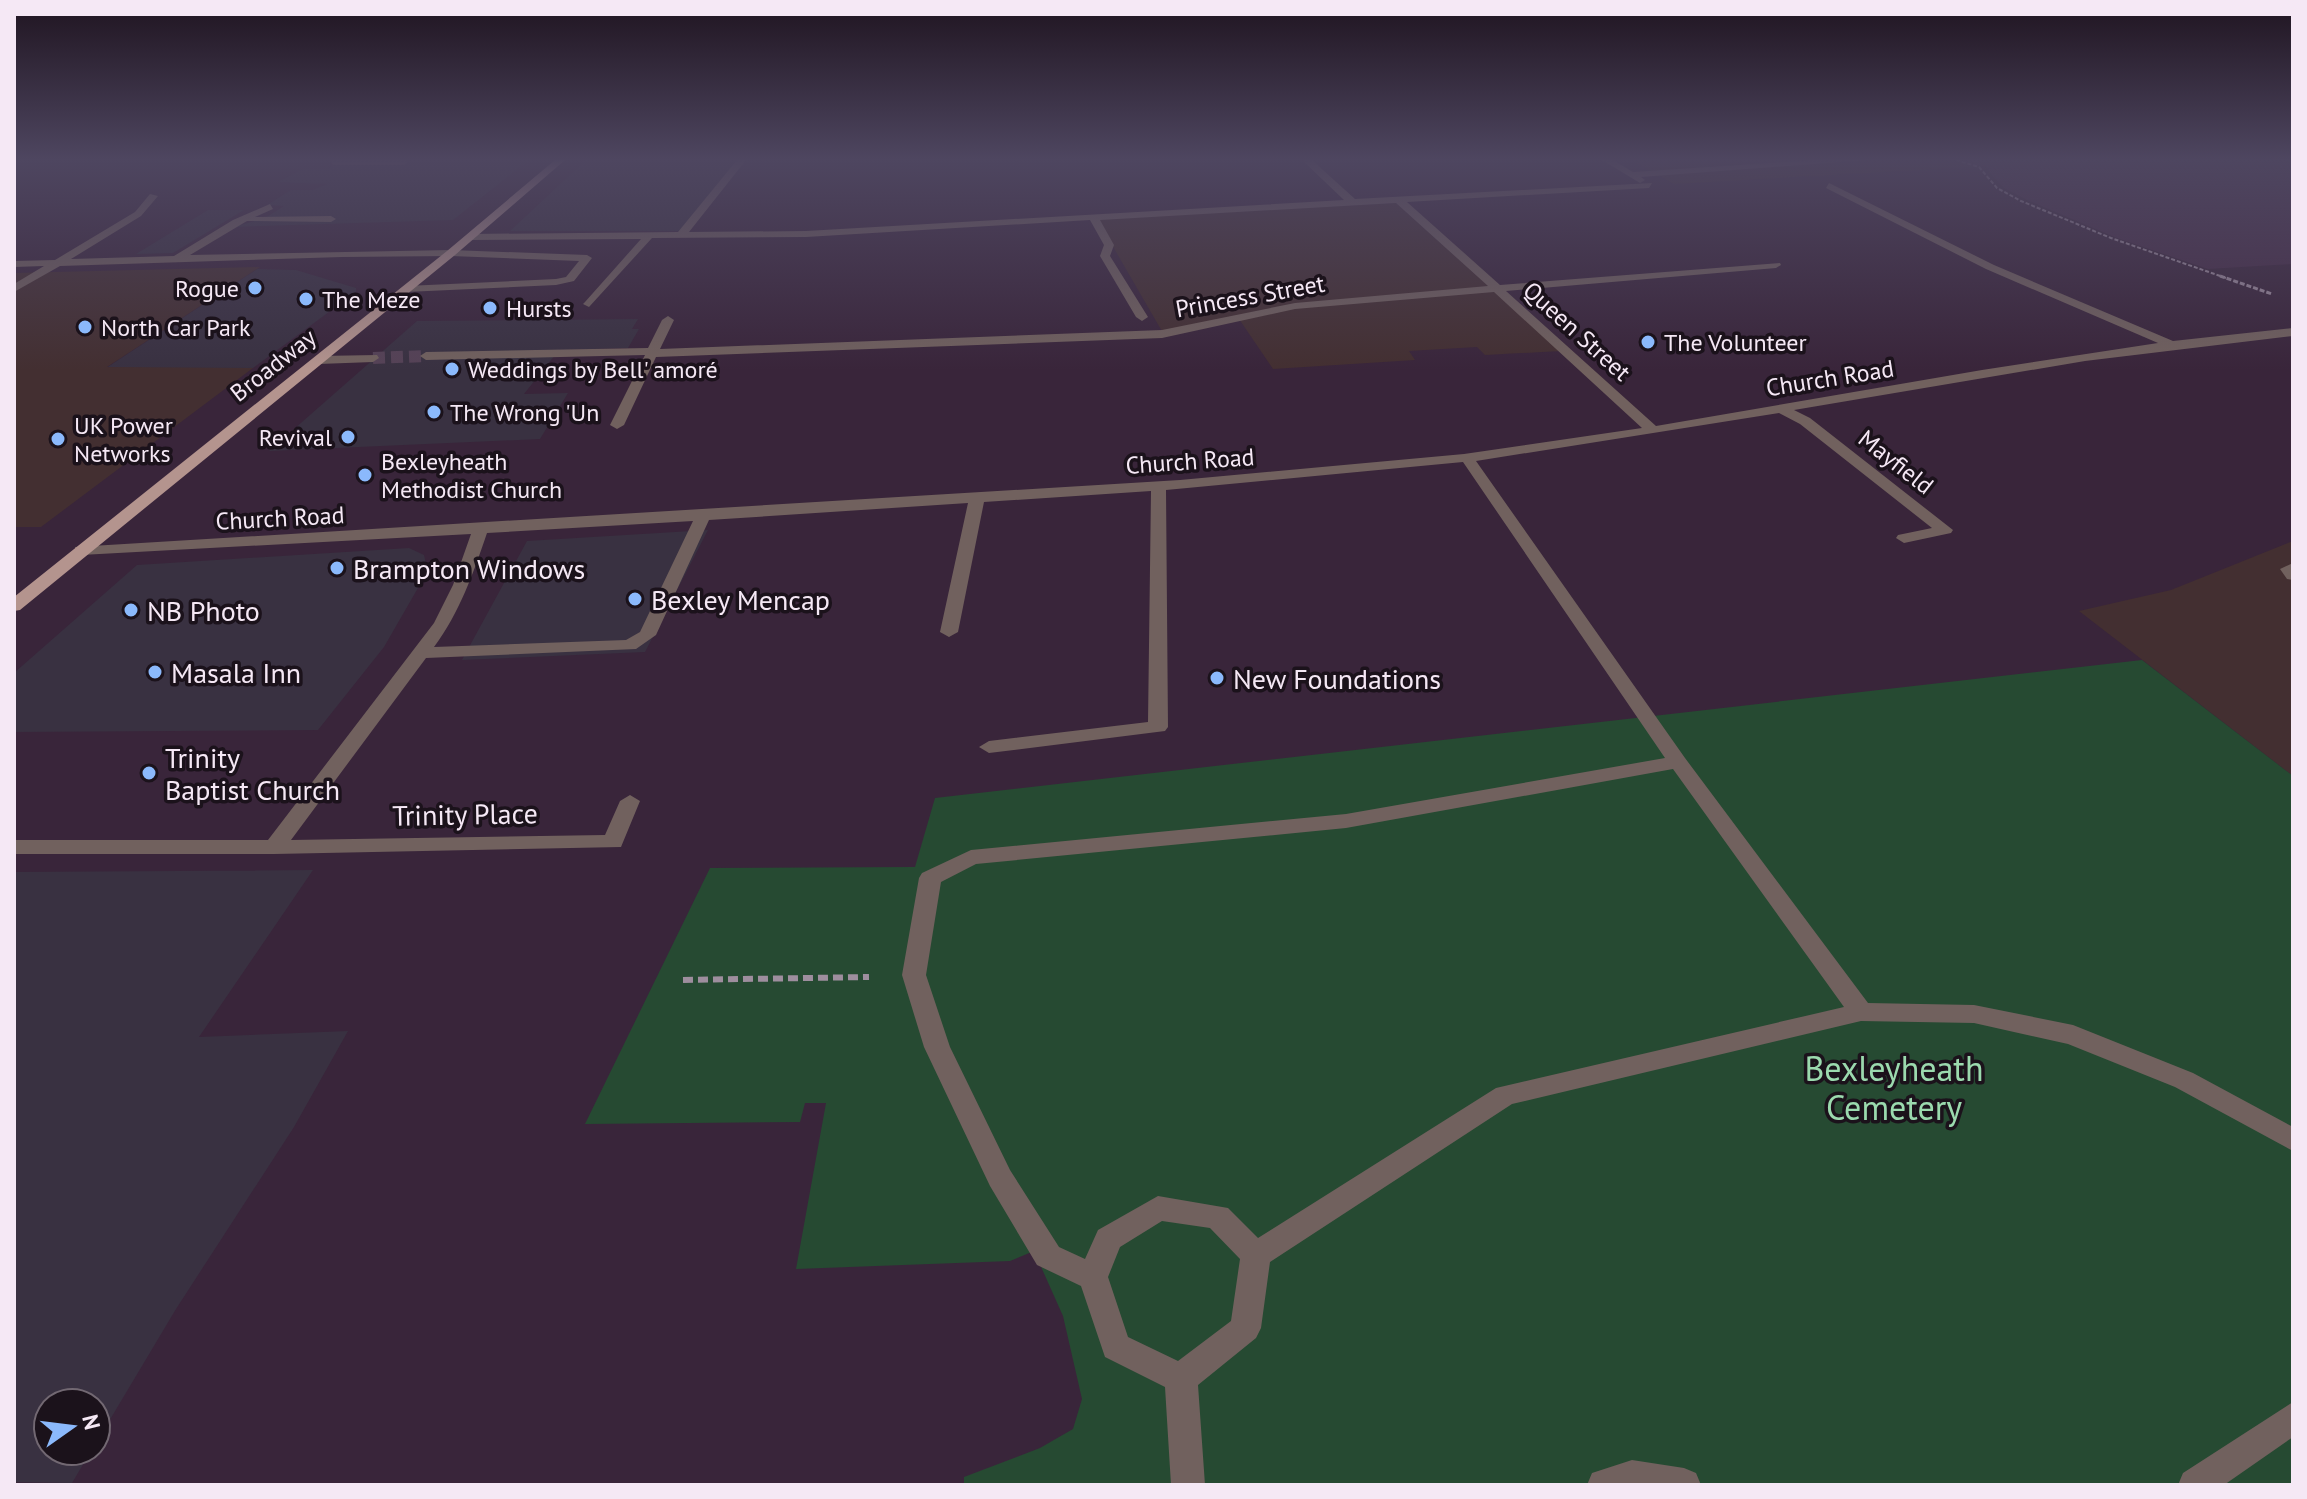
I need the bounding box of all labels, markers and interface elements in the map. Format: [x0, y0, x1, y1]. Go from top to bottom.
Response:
street label: Princess Street [1173, 268, 1327, 324]
place label: Rogue [175, 273, 239, 304]
street label: Queen Street [1517, 275, 1637, 387]
marker: Rogue [246, 279, 264, 297]
place label: The Meze [322, 284, 421, 315]
marker: The Meze [297, 290, 315, 308]
place label: Hursts [506, 293, 572, 324]
marker: Hursts [481, 299, 499, 317]
place label: North Car Park [101, 312, 251, 343]
marker: North Car Park [76, 318, 94, 336]
street label: Broadway [224, 322, 322, 408]
place label: The Volunteer [1664, 327, 1807, 358]
marker: The Volunteer [1639, 333, 1657, 351]
street label: Church Road [1764, 353, 1896, 403]
place label: Weddings by Bell' amoré [468, 354, 718, 385]
marker: Weddings by Bell' amoré [443, 360, 461, 378]
place label: The Wrong 'Un [450, 397, 599, 428]
marker: The Wrong 'Un [425, 403, 443, 421]
place label: UK Power Networks [74, 410, 173, 469]
place label: Revival [259, 422, 332, 453]
street label: Mayfield [1852, 423, 1940, 501]
marker: Revival [339, 428, 357, 446]
marker: UK Power Networks [49, 430, 67, 448]
street label: Church Road [1125, 441, 1255, 481]
place label: Bexleyheath Methodist Church [381, 446, 562, 505]
marker: Bexleyheath Methodist Church [356, 466, 374, 484]
street label: Church Road [215, 499, 345, 537]
place label: Brampton Windows [353, 550, 585, 587]
marker: Brampton Windows [328, 559, 346, 577]
place label: Bexley Mencap [651, 581, 830, 618]
marker: Bexley Mencap [626, 590, 644, 608]
place label: NB Photo [147, 592, 260, 629]
marker: NB Photo [122, 601, 140, 619]
place label: Masala Inn [171, 654, 301, 691]
place label: New Foundations [1233, 660, 1441, 697]
marker: Masala Inn [146, 663, 164, 681]
marker: New Foundations [1208, 669, 1226, 687]
place label: Trinity Baptist Church [165, 739, 340, 808]
marker: Trinity Baptist Church [140, 764, 158, 782]
street label: Trinity Place [392, 794, 538, 834]
park label: Bexleyheath Cemetery [1804, 1046, 1984, 1129]
north arrow [32, 1387, 112, 1467]
text: N [76, 1412, 107, 1433]

